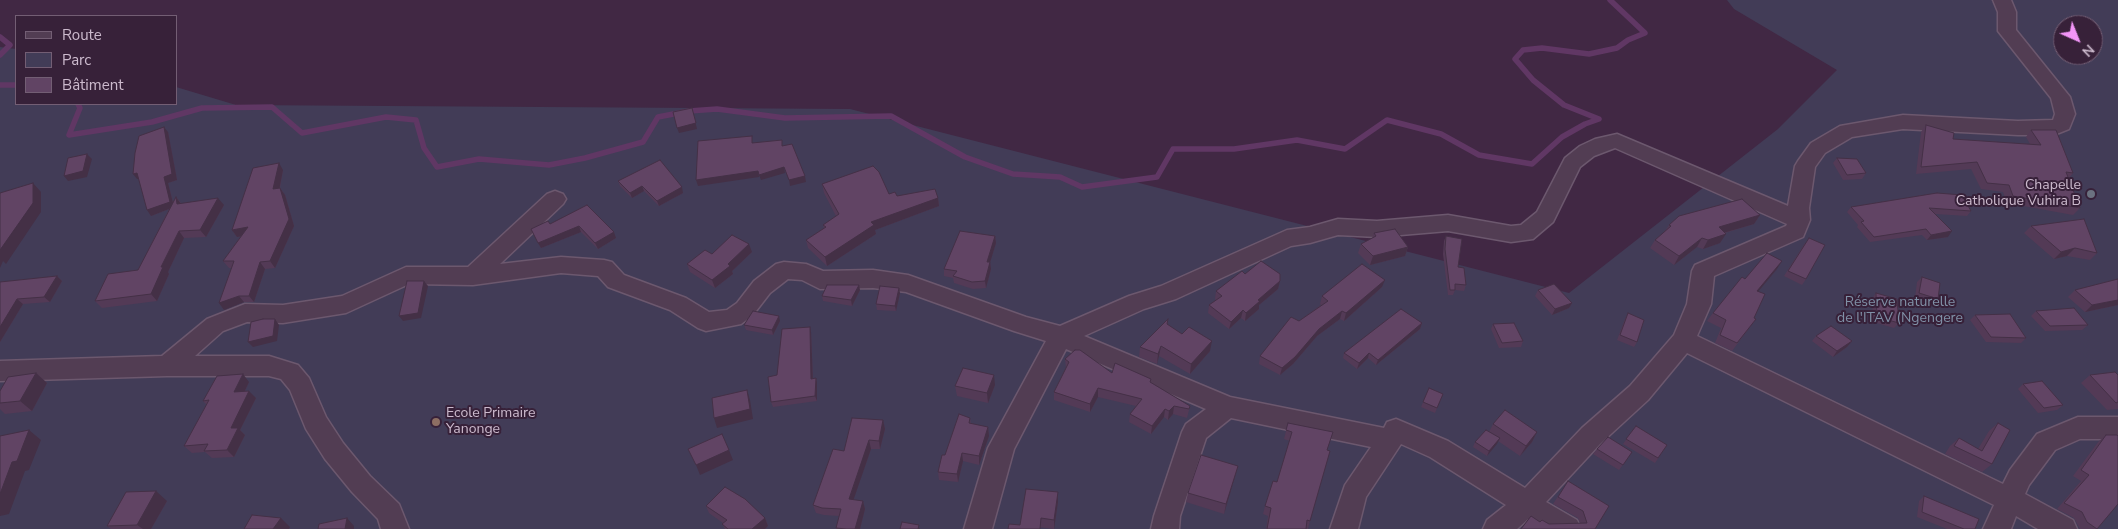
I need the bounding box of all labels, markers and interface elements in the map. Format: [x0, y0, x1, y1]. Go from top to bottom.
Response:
legend [15, 15, 178, 105]
north arrow [2053, 15, 2103, 65]
text: Route [62, 25, 102, 45]
text: N [2078, 40, 2098, 61]
text: Parc [62, 50, 91, 70]
text: Bâtiment [62, 75, 123, 95]
place label: Chapelle Catholique Vuhira B [1956, 178, 2081, 210]
marker: Chapelle Catholique Vuhira B [2085, 188, 2097, 200]
park label: Réserve naturelle de l'ITAV (Ngengere [1837, 295, 1963, 328]
place label: Ecole Primaire Yanonge [446, 406, 535, 438]
marker: Ecole Primaire Yanonge [430, 416, 442, 428]

